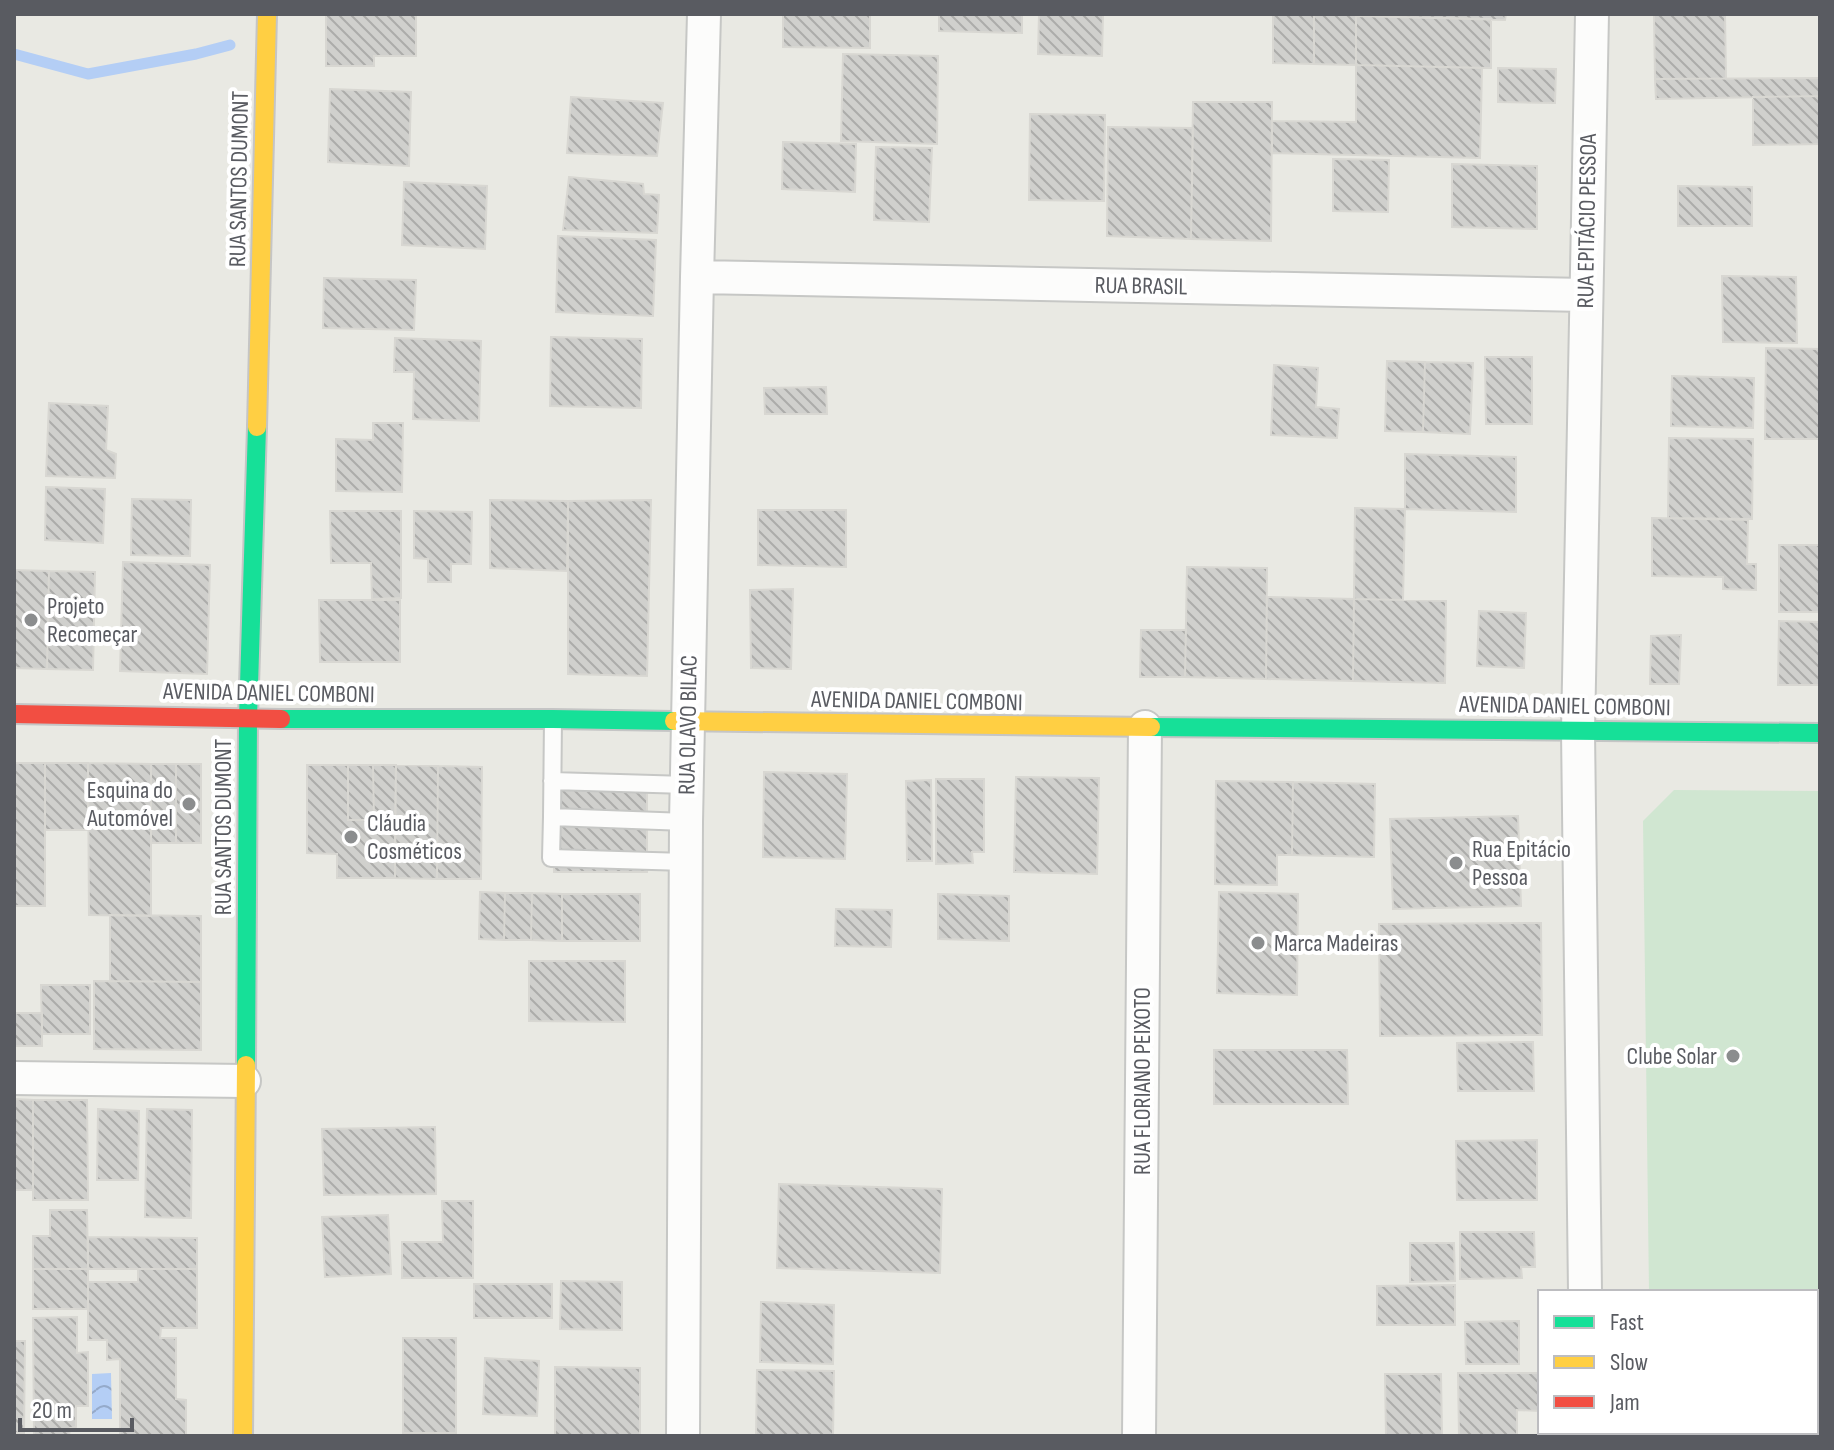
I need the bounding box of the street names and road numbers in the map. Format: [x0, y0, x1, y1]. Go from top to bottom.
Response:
street label: RUA SANTOS DUMONT [223, 90, 255, 267]
street label: RUA EPITÁCIO PESSOA [1571, 133, 1603, 309]
street label: RUA BRASIL [1094, 271, 1188, 301]
street label: RUA OLAVO BILAC [672, 655, 704, 795]
street label: AVENIDA DANIEL COMBONI [162, 677, 375, 709]
street label: AVENIDA DANIEL COMBONI [810, 685, 1023, 717]
street label: AVENIDA DANIEL COMBONI [1458, 690, 1671, 722]
street label: RUA SANTOS DUMONT [209, 739, 238, 915]
street label: RUA FLORIANO PEIXOTO [1128, 987, 1157, 1175]

